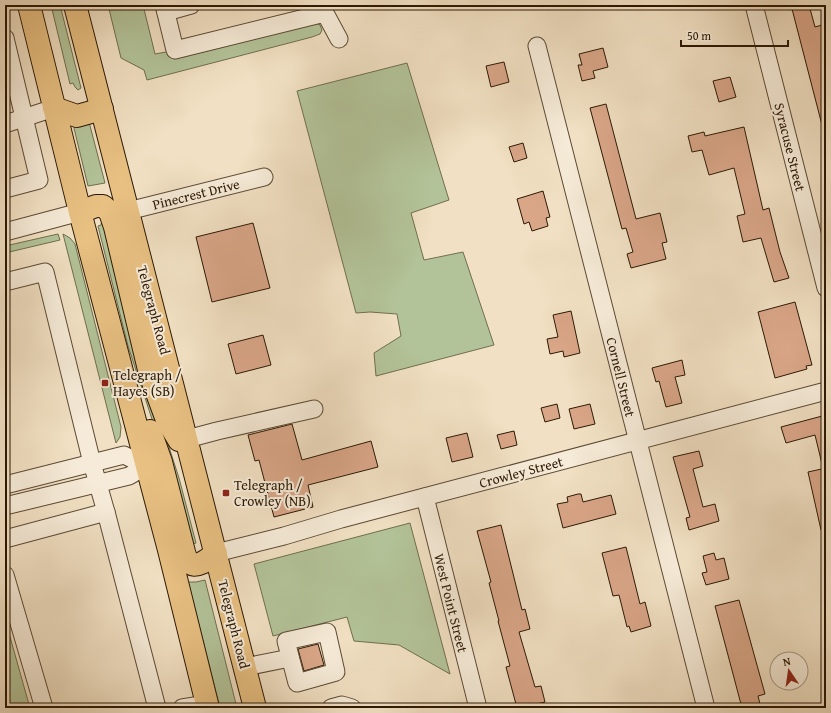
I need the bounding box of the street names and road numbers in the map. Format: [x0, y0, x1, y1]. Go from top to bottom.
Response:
street label: Syracuse Street [769, 101, 811, 193]
street label: Pinecrest Drive [150, 173, 242, 214]
street label: Telegraph Road [133, 263, 176, 357]
street label: Cornell Street [601, 335, 641, 419]
street label: Crowley Street [477, 451, 565, 493]
street label: West Point Street [429, 551, 473, 655]
street label: Telegraph Road [213, 577, 255, 671]

